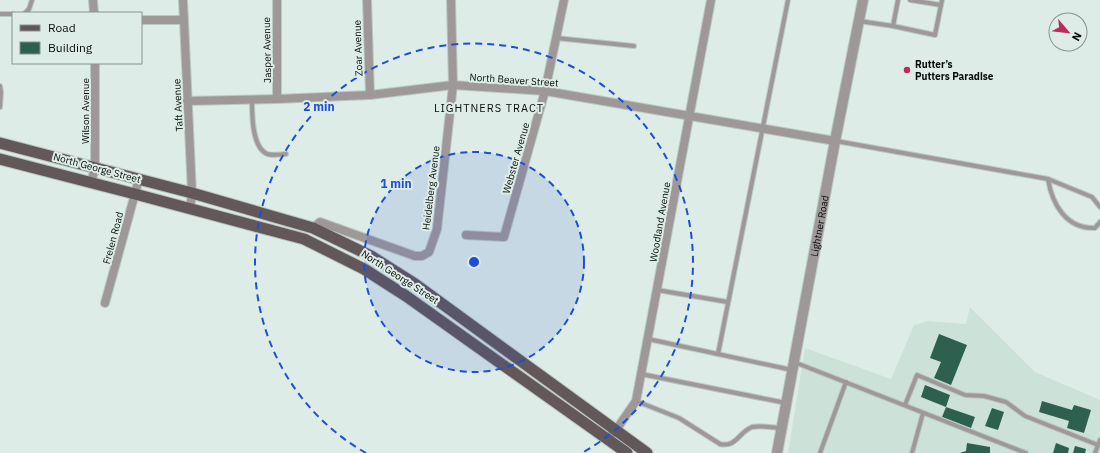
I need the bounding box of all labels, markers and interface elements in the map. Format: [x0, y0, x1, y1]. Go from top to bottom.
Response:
legend [12, 12, 142, 64]
north arrow [1048, 12, 1088, 52]
street label: Jasper Avenue [260, 16, 274, 83]
street label: Zoar Avenue [351, 19, 365, 76]
text: Road [48, 20, 76, 35]
text: N [1069, 30, 1085, 44]
text: Building [48, 40, 93, 55]
place label: Rutter’s Putters Paradise [915, 58, 994, 83]
marker: Rutter’s Putters Paradise [902, 65, 912, 75]
street label: North Beaver Street [469, 70, 559, 90]
street label: Wilson Avenue [79, 77, 92, 144]
street label: Taft Avenue [170, 78, 186, 132]
text: 2 min [303, 99, 335, 114]
district label: LIGHTNERS TRACT [434, 101, 544, 115]
street label: Webster Avenue [500, 121, 532, 195]
street label: Heidelberg Avenue [419, 145, 443, 231]
street label: North George Street [52, 150, 143, 186]
text: 1 min [380, 176, 412, 191]
street label: Woodland Avenue [647, 180, 674, 263]
street label: Lightner Road [807, 194, 831, 258]
street label: Frelen Road [100, 210, 126, 266]
street label: North George Street [359, 247, 442, 307]
centre of rings [467, 255, 481, 269]

